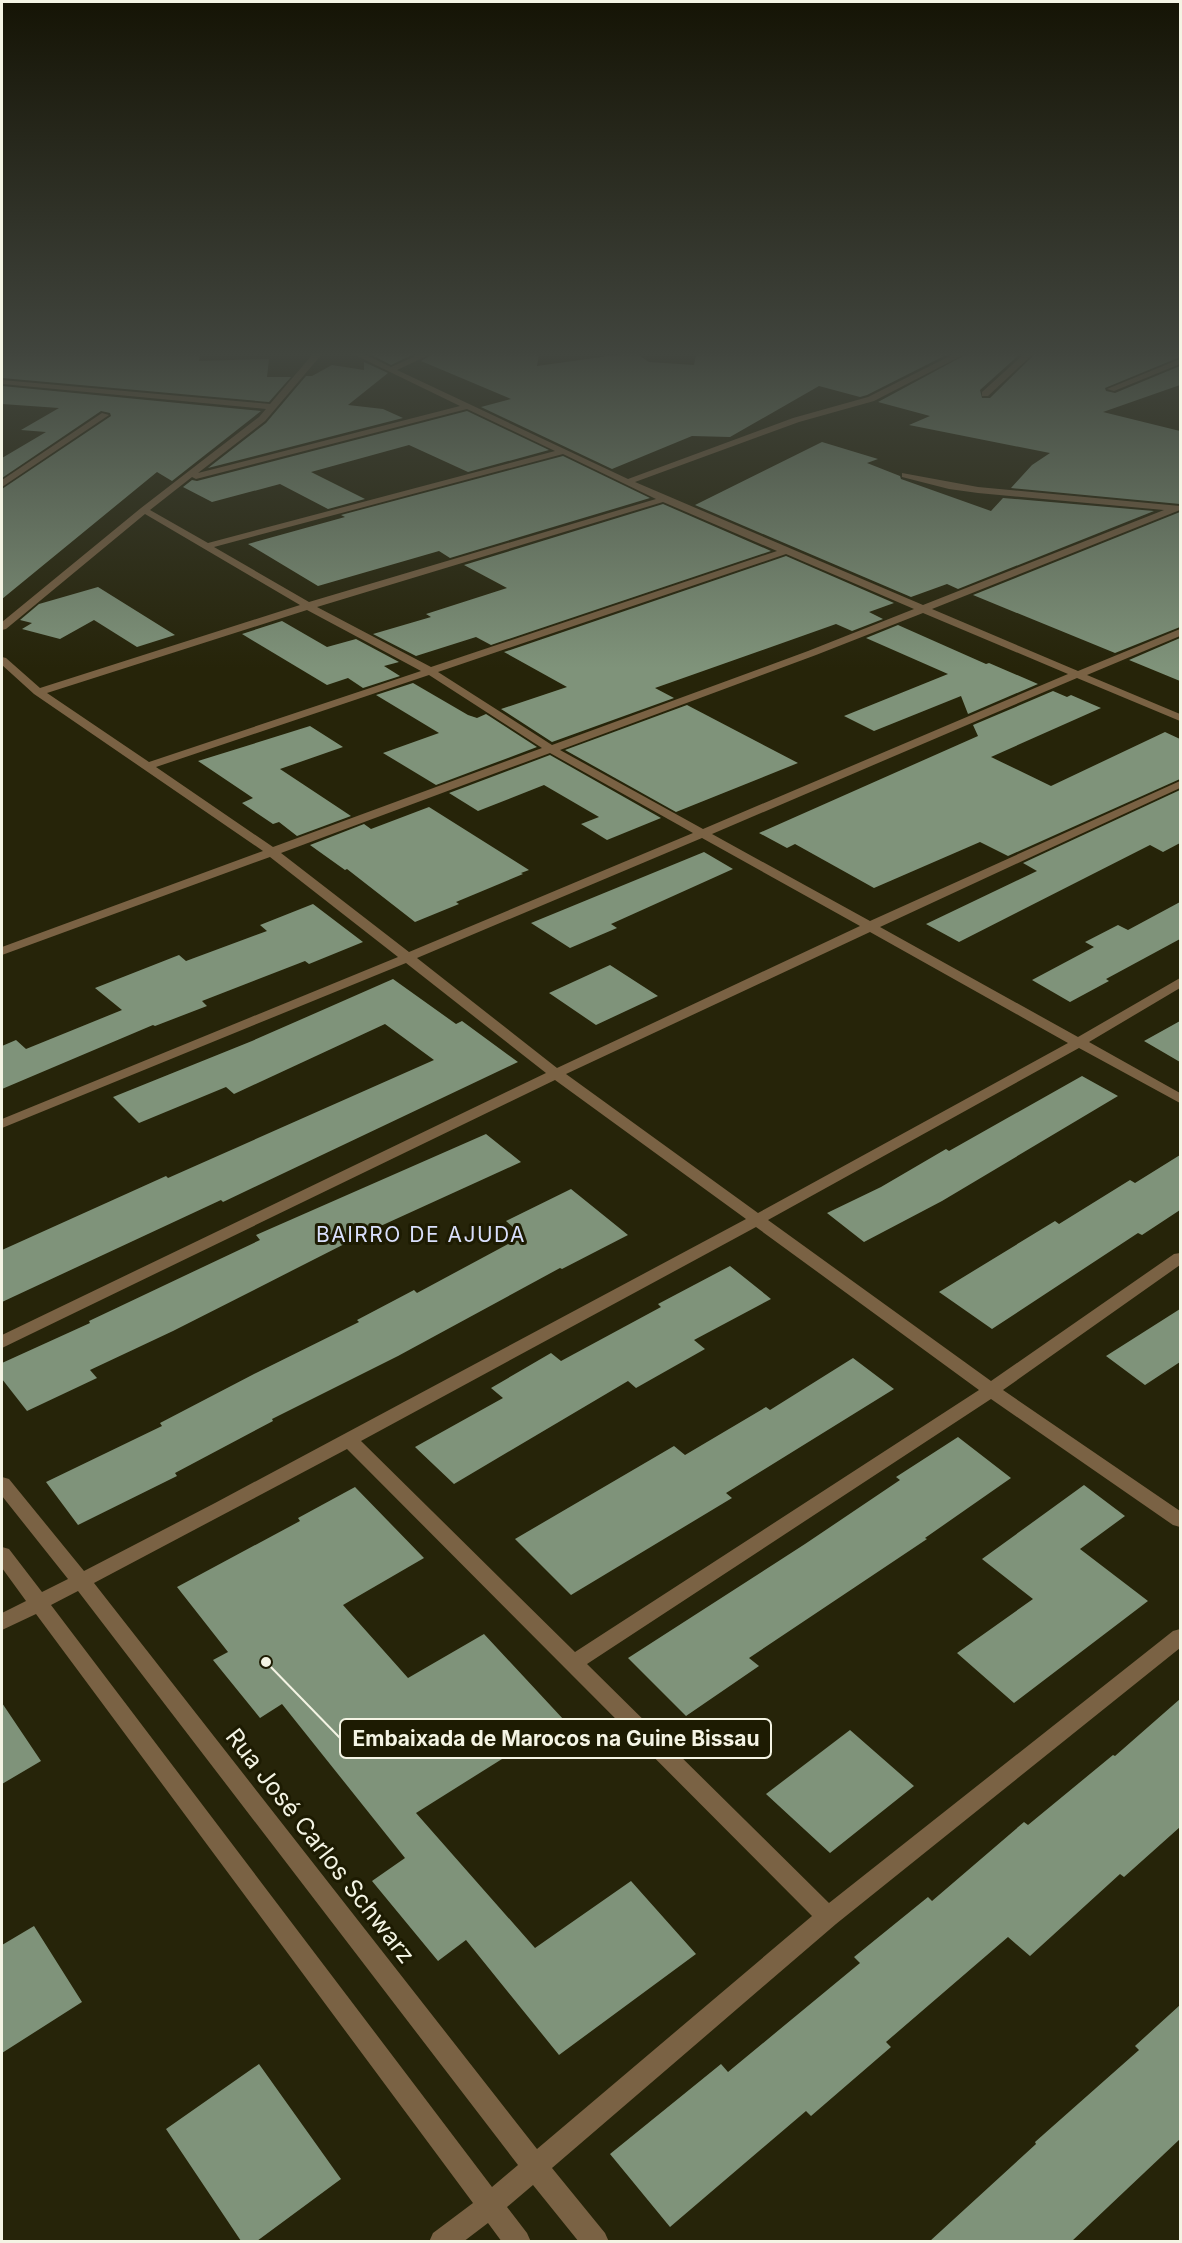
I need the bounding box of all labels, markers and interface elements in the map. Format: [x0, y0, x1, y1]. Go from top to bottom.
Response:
district label: BAIRRO DE AJUDA [316, 1222, 526, 1247]
callout: Embaixada de Marocos na Guine Bissau [340, 1719, 771, 1758]
street label: Rua José Carlos Schwarz [220, 1722, 421, 1969]
text: Embaixada de Marocos na Guine Bissau [352, 1726, 760, 1751]

